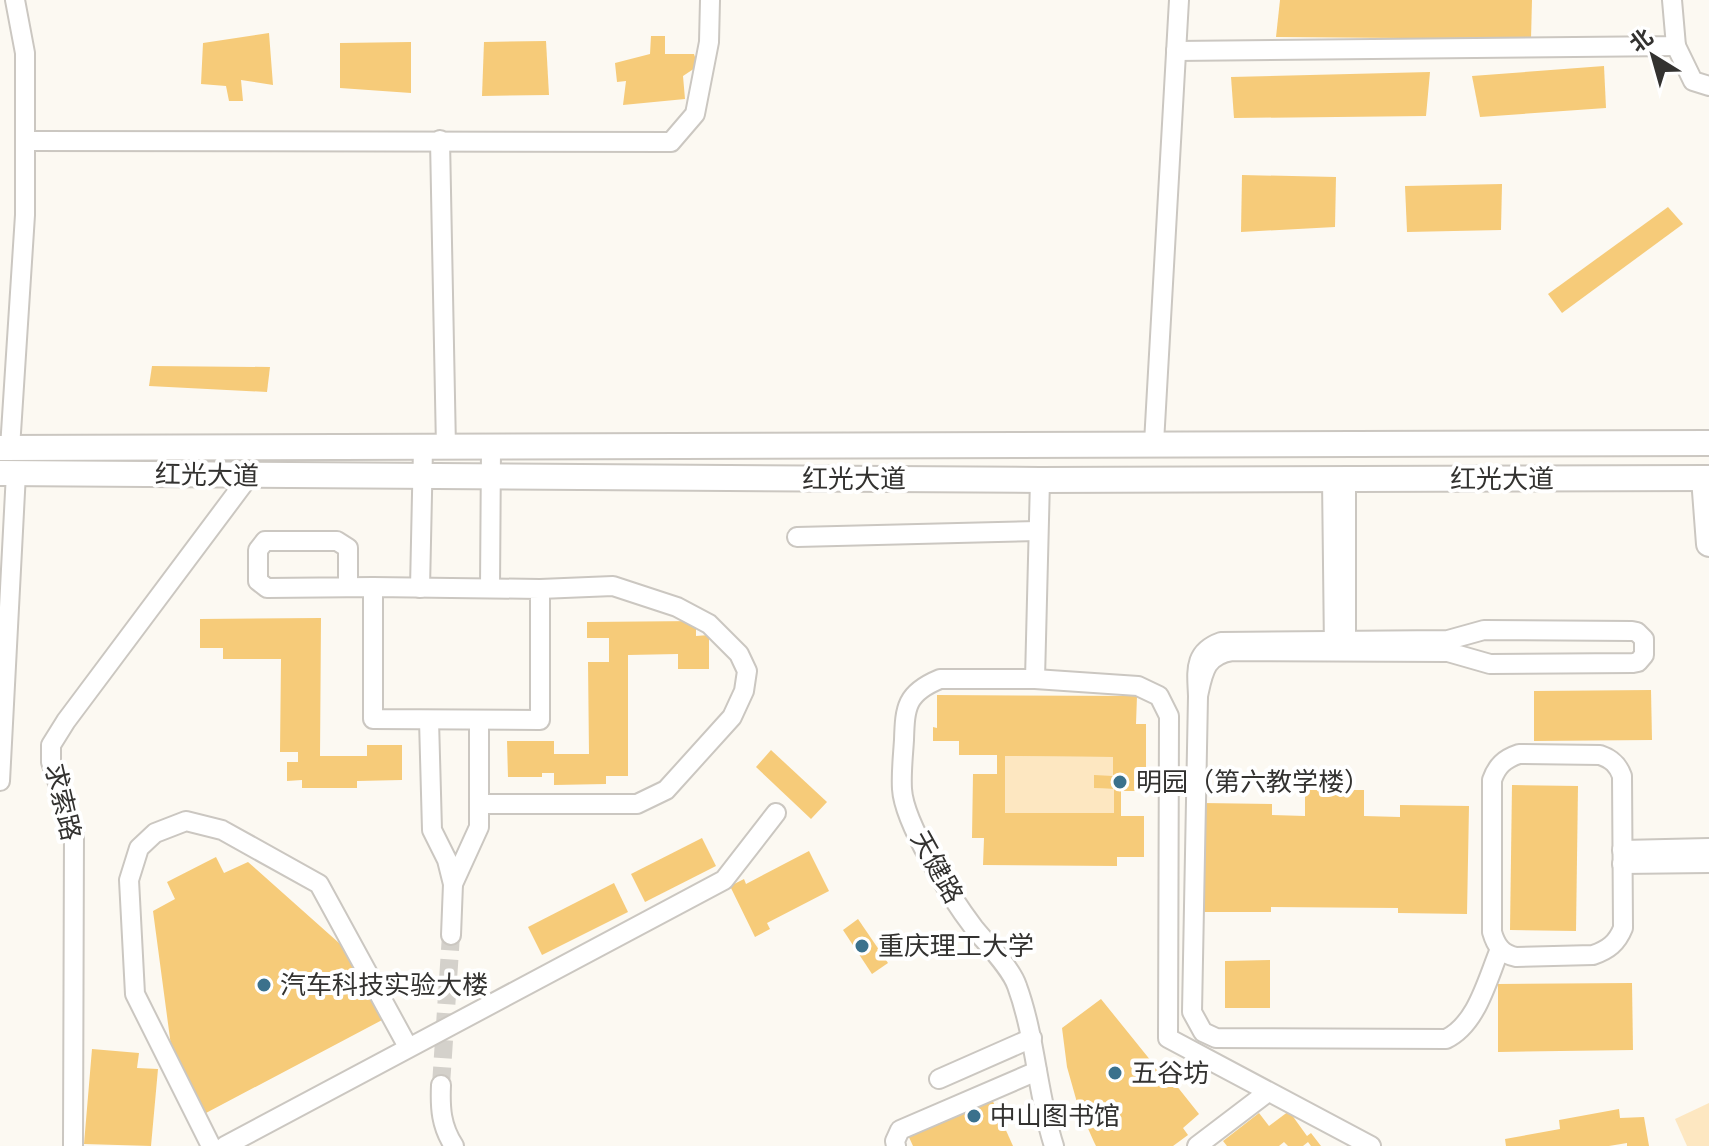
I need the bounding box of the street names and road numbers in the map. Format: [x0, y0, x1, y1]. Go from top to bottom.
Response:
street label: 红光大道 [155, 460, 259, 491]
street label: 红光大道 [802, 465, 906, 494]
street label: 红光大道 [1450, 465, 1554, 494]
street label: 求索路 [40, 761, 85, 843]
street label: 天健路 [905, 826, 968, 908]

